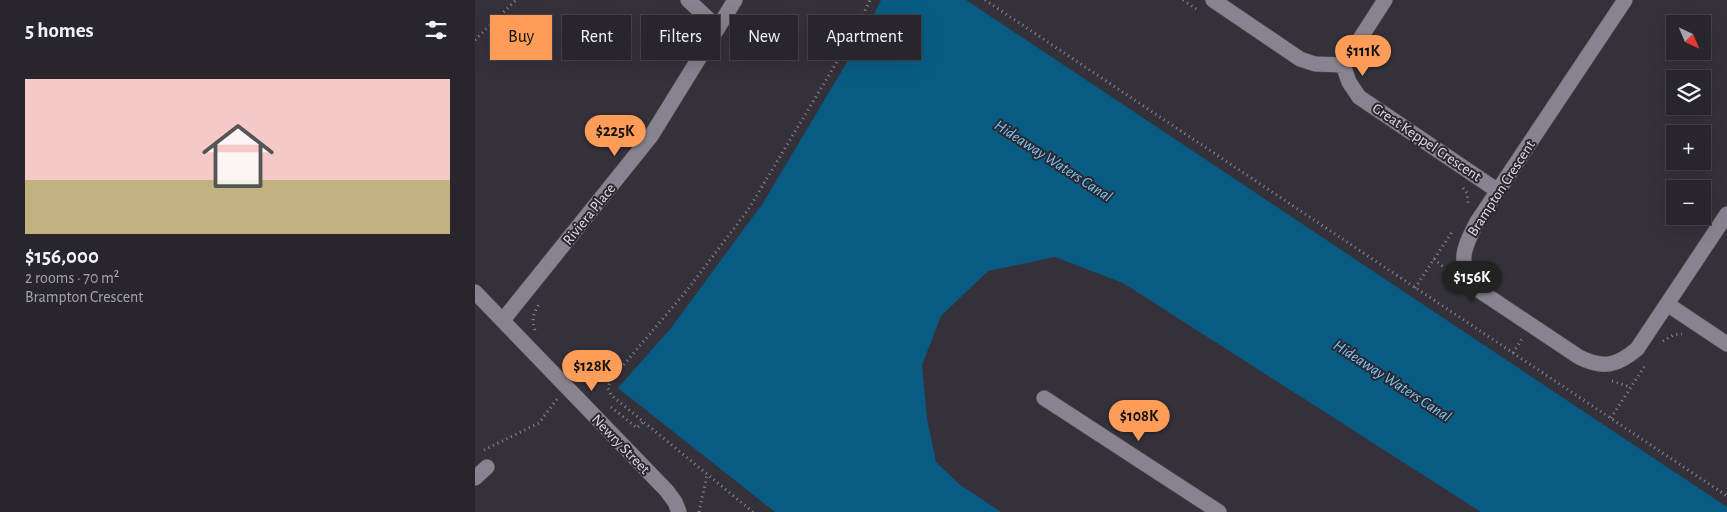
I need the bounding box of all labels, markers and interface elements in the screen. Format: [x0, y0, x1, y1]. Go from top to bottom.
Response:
chip: Buy [490, 15, 552, 60]
chip: Rent [562, 15, 631, 60]
chip: Filters [641, 15, 720, 60]
chip: New [730, 15, 798, 60]
chip: Apartment [808, 15, 921, 60]
north arrow [1666, 15, 1711, 60]
map controls [1666, 15, 1711, 225]
icon: filters [422, 16, 450, 44]
text: 5 homes [25, 20, 94, 41]
pin: $111K [1328, 34, 1398, 77]
text: $111K [1346, 43, 1380, 59]
button: layers [1666, 70, 1711, 115]
street label: Great Keppel Crescent [1370, 100, 1484, 184]
icon: home [193, 111, 283, 201]
pin: $225K [580, 114, 650, 157]
water label: Hideaway Waters Canal [992, 117, 1115, 205]
text: $225K [596, 123, 634, 139]
button: + [1666, 125, 1711, 170]
street label: Brampton Crescent [1465, 137, 1538, 239]
button: − [1666, 180, 1711, 225]
street label: Riviera Place [560, 181, 619, 248]
text: $156,000 [25, 246, 99, 267]
pin: $156K [1437, 260, 1507, 303]
text: $156K [1454, 269, 1490, 285]
text: 2 rooms · 70 m² [25, 270, 119, 286]
text: Brampton Crescent [25, 289, 143, 305]
water label: Hideaway Waters Canal [1331, 337, 1454, 425]
pin: $128K [557, 350, 627, 392]
text: $128K [573, 358, 611, 374]
pin: $108K [1104, 400, 1174, 442]
text: $108K [1120, 408, 1158, 424]
street label: Newry Street [589, 412, 653, 477]

